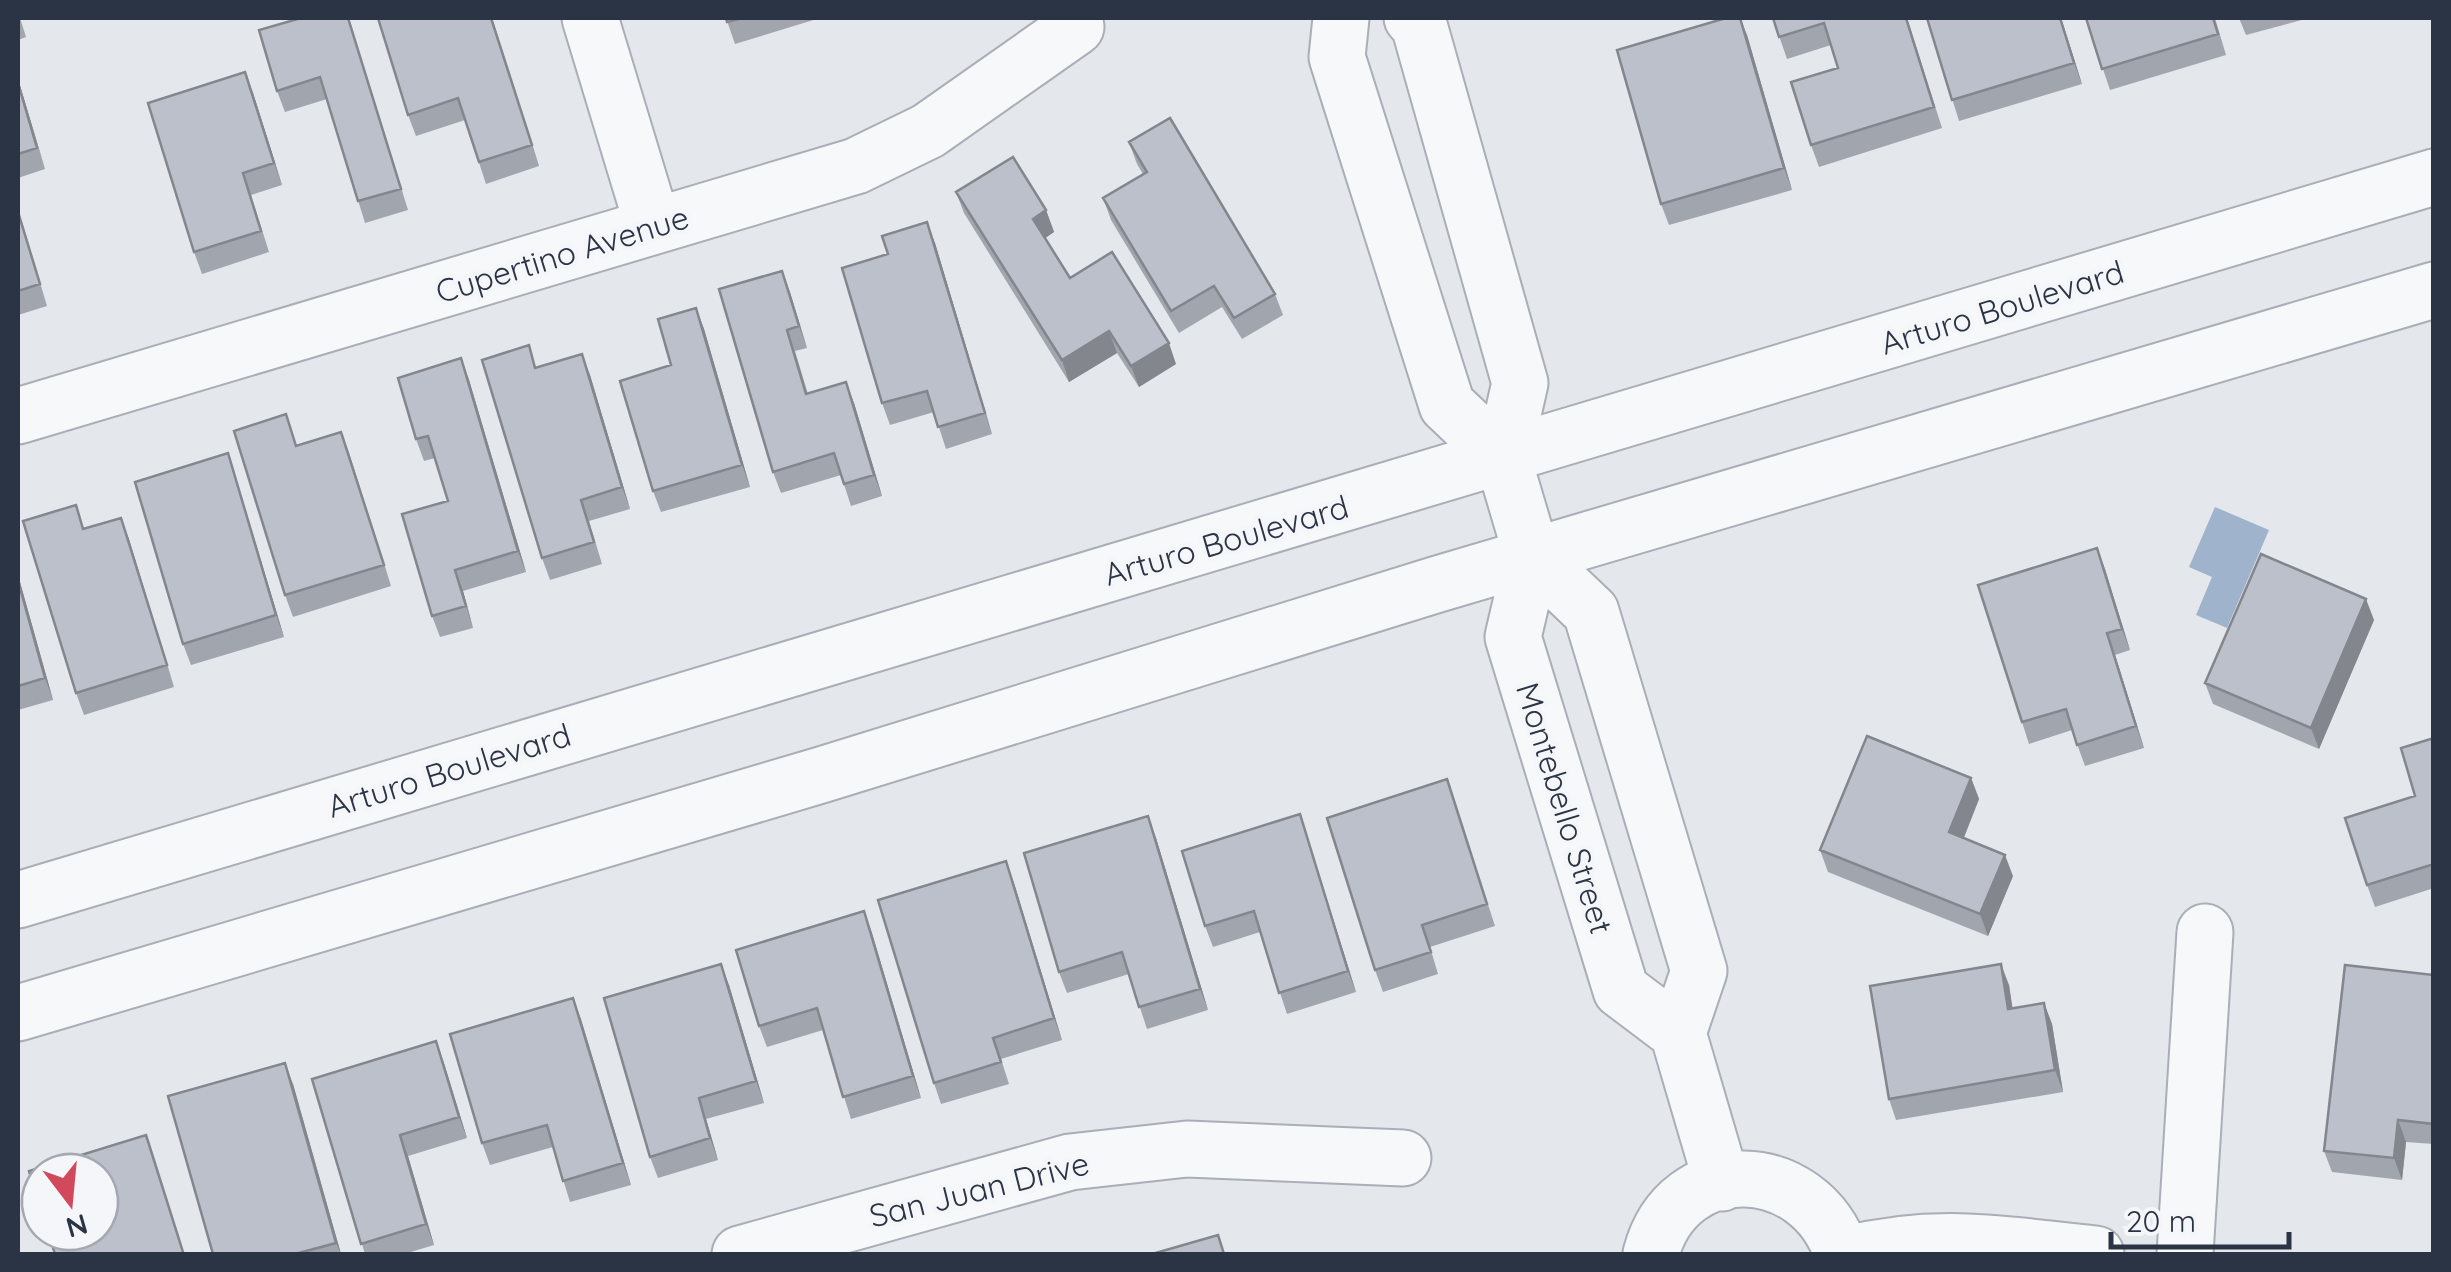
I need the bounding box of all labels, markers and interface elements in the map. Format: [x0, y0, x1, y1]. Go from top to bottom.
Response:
street label: Cupertino Avenue [431, 196, 693, 312]
street label: Arturo Boulevard [1876, 251, 2128, 363]
street label: Arturo Boulevard [1099, 486, 1353, 594]
street label: Montebello Street [1508, 678, 1622, 938]
street label: Arturo Boulevard [323, 714, 575, 826]
street label: San Juan Drive [865, 1142, 1093, 1236]
north arrow [20, 1152, 120, 1252]
scale bar [2111, 1187, 2288, 1249]
text: 20 m [2126, 1202, 2196, 1240]
text: N [62, 1207, 92, 1246]

